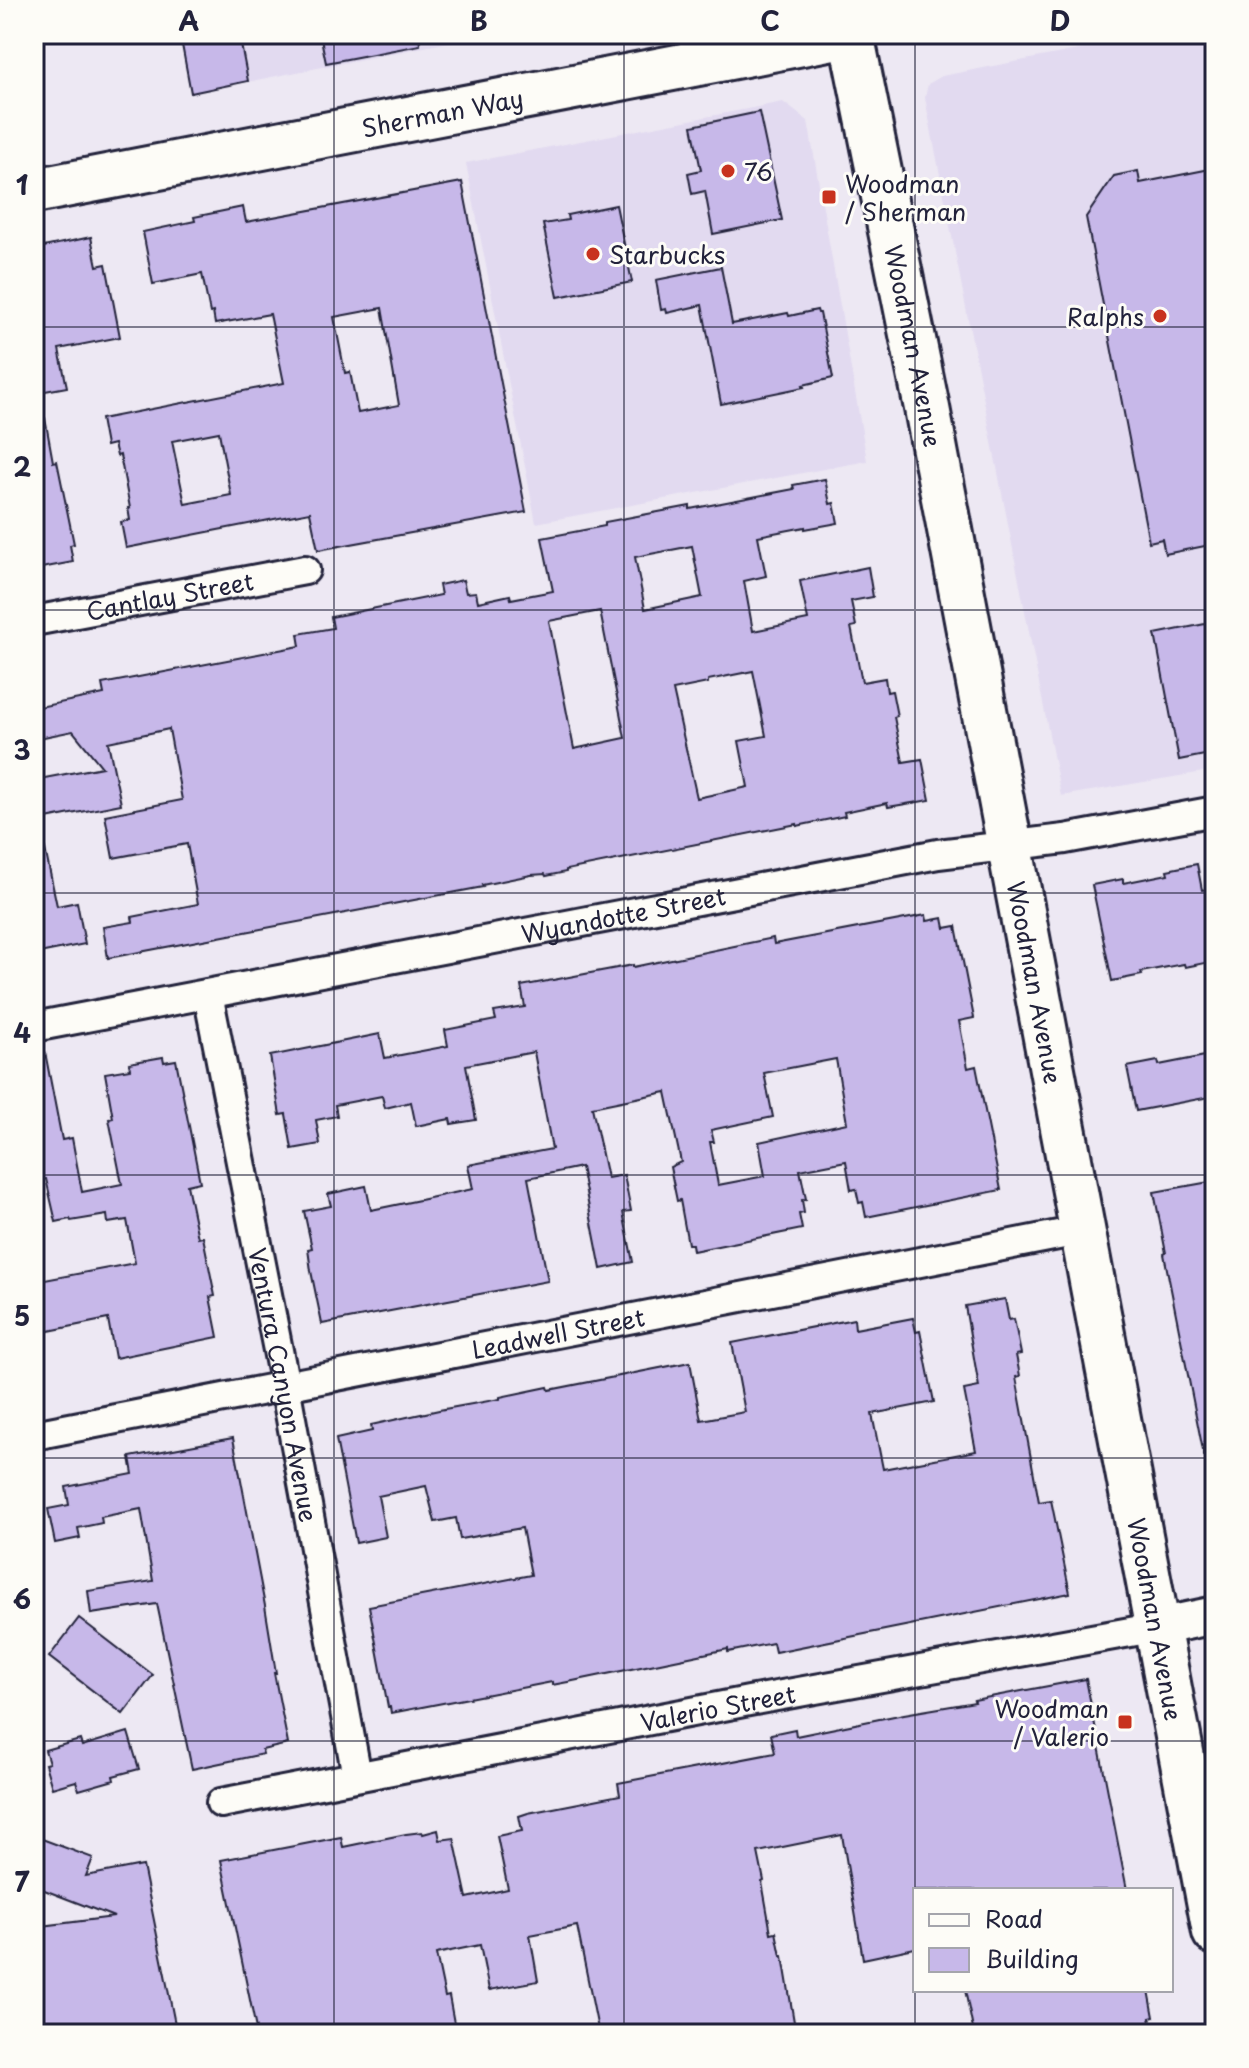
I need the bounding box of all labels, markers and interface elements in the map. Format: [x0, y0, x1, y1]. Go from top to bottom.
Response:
text: A [179, 1, 199, 40]
text: B [470, 1, 488, 40]
text: C [760, 1, 780, 40]
text: D [1050, 1, 1070, 40]
street label: Sherman Way [359, 79, 526, 145]
place label: 76 [744, 153, 773, 189]
marker: 76 [719, 162, 737, 180]
text: 1 [16, 165, 28, 204]
place label: Woodman / Sherman [845, 165, 966, 229]
marker: Woodman / Sherman [820, 188, 838, 206]
place label: Starbucks [609, 236, 725, 272]
street label: Woodman Avenue [876, 241, 952, 450]
marker: Starbucks [584, 245, 602, 263]
place label: Ralphs [1067, 298, 1144, 334]
marker: Ralphs [1151, 307, 1169, 325]
text: 2 [13, 447, 31, 486]
street label: Cantlay Street [83, 562, 256, 629]
text: 3 [13, 730, 31, 769]
street label: Wyandotte Street [518, 877, 729, 951]
street label: Woodman Avenue [999, 878, 1072, 1087]
text: 4 [13, 1013, 31, 1052]
street label: Ventura Canyon Avenue [240, 1244, 328, 1525]
text: 5 [14, 1296, 30, 1335]
street label: Leadwell Street [468, 1298, 648, 1367]
street label: Woodman Avenue [1119, 1515, 1193, 1723]
text: 6 [13, 1579, 31, 1618]
street label: Valerio Street [637, 1675, 799, 1740]
place label: Woodman / Valerio [994, 1690, 1109, 1754]
marker: Woodman / Valerio [1116, 1713, 1134, 1731]
text: 7 [15, 1862, 30, 1901]
legend [913, 1888, 1173, 1992]
text: Road [985, 1900, 1043, 1936]
text: Building [985, 1940, 1079, 1976]

